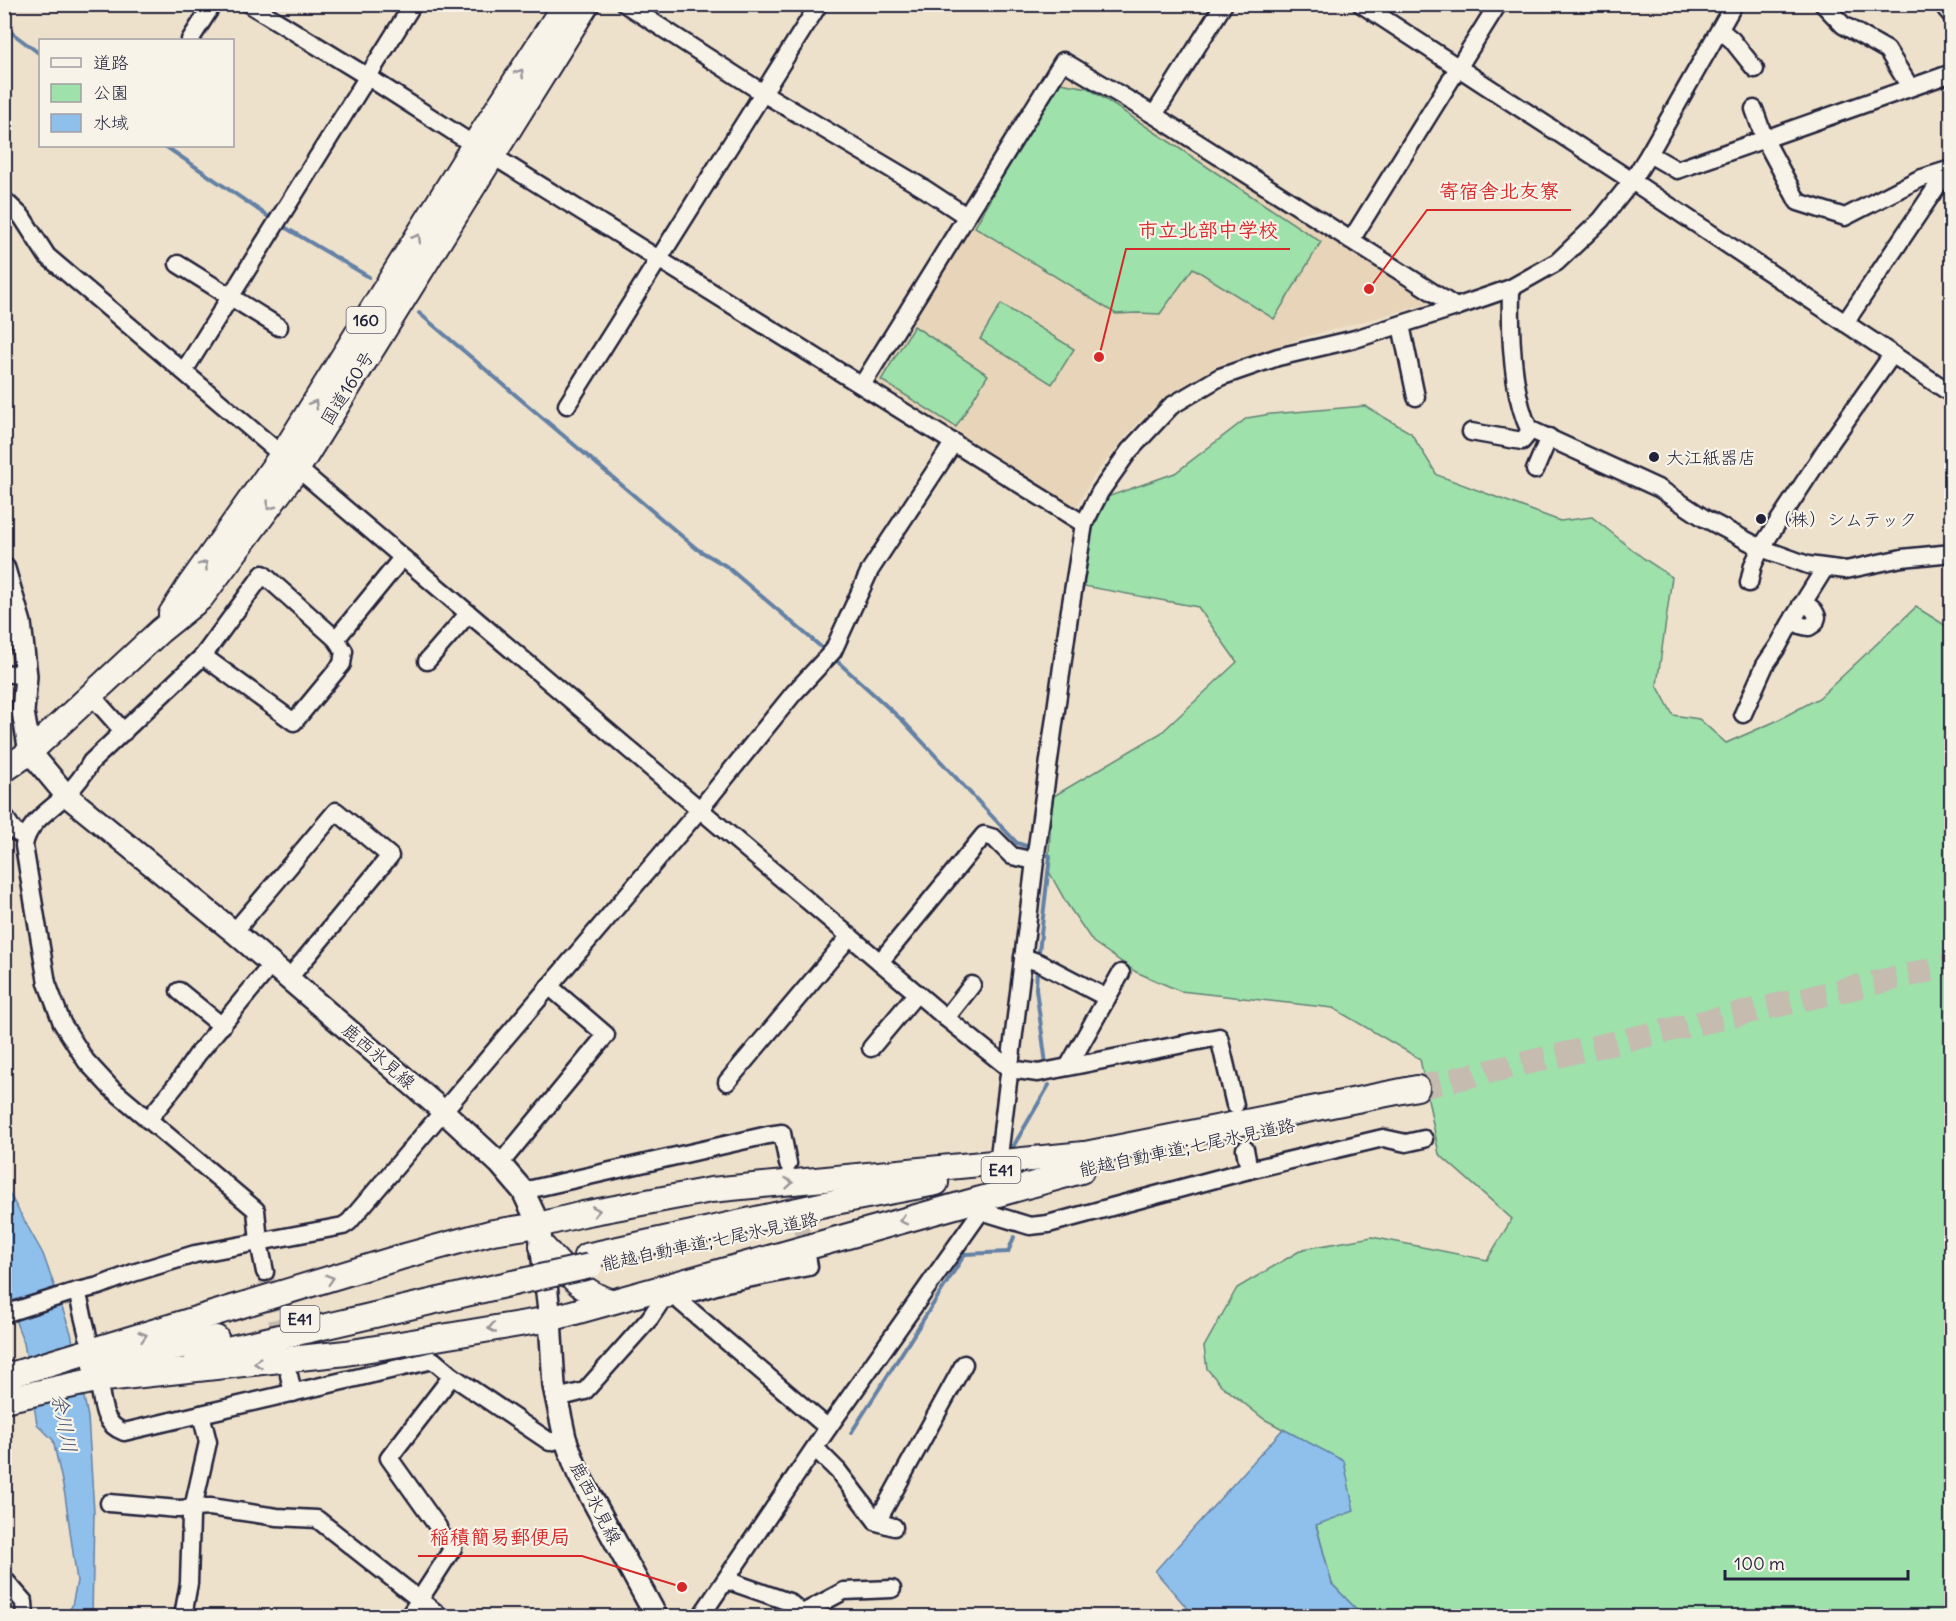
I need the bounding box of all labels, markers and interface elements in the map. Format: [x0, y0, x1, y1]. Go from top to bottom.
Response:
legend [39, 39, 234, 147]
text: 道路 [93, 51, 129, 74]
one-way arrow [513, 69, 525, 79]
text: 公園 [93, 81, 129, 104]
text: 水域 [93, 111, 129, 134]
callout: 寄宿舎北友寮 [1427, 172, 1571, 210]
text: 寄宿舎北友寮 [1439, 178, 1559, 203]
callout: 市立北部中学校 [1126, 211, 1290, 249]
text: 市立北部中学校 [1138, 217, 1278, 242]
one-way arrow [409, 234, 421, 244]
road number: 160 [346, 307, 386, 333]
street label: 国道160号 [315, 347, 379, 429]
one-way arrow [307, 400, 319, 410]
place label: 大江紙器店 [1666, 446, 1756, 469]
marker: 大江紙器店 [1647, 450, 1661, 464]
one-way arrow [266, 500, 277, 511]
place label: （株）シムテック [1773, 508, 1917, 531]
marker: （株）シムテック [1754, 512, 1768, 526]
one-way arrow [197, 560, 208, 571]
street label: 鹿西氷見線 [337, 1018, 421, 1094]
street label: 能越自動車道;七尾氷見道路 [1077, 1113, 1297, 1181]
road number: E41 [982, 1157, 1020, 1183]
one-way arrow [784, 1177, 793, 1190]
one-way arrow [591, 1205, 601, 1218]
street label: 能越自動車道;七尾氷見道路 [600, 1207, 820, 1275]
one-way arrow [898, 1213, 909, 1225]
one-way arrow [324, 1274, 335, 1286]
road number: E41 [280, 1306, 320, 1332]
one-way arrow [488, 1321, 498, 1334]
one-way arrow [137, 1331, 148, 1343]
one-way arrow [253, 1356, 263, 1369]
water label: 余川川 [47, 1391, 83, 1455]
street label: 鹿西氷見線 [565, 1458, 627, 1548]
callout: 稲積簡易郵便局 [418, 1518, 582, 1556]
text: 稲積簡易郵便局 [430, 1524, 570, 1549]
scale bar [1725, 1543, 1908, 1581]
text: 100 m [1734, 1552, 1785, 1575]

